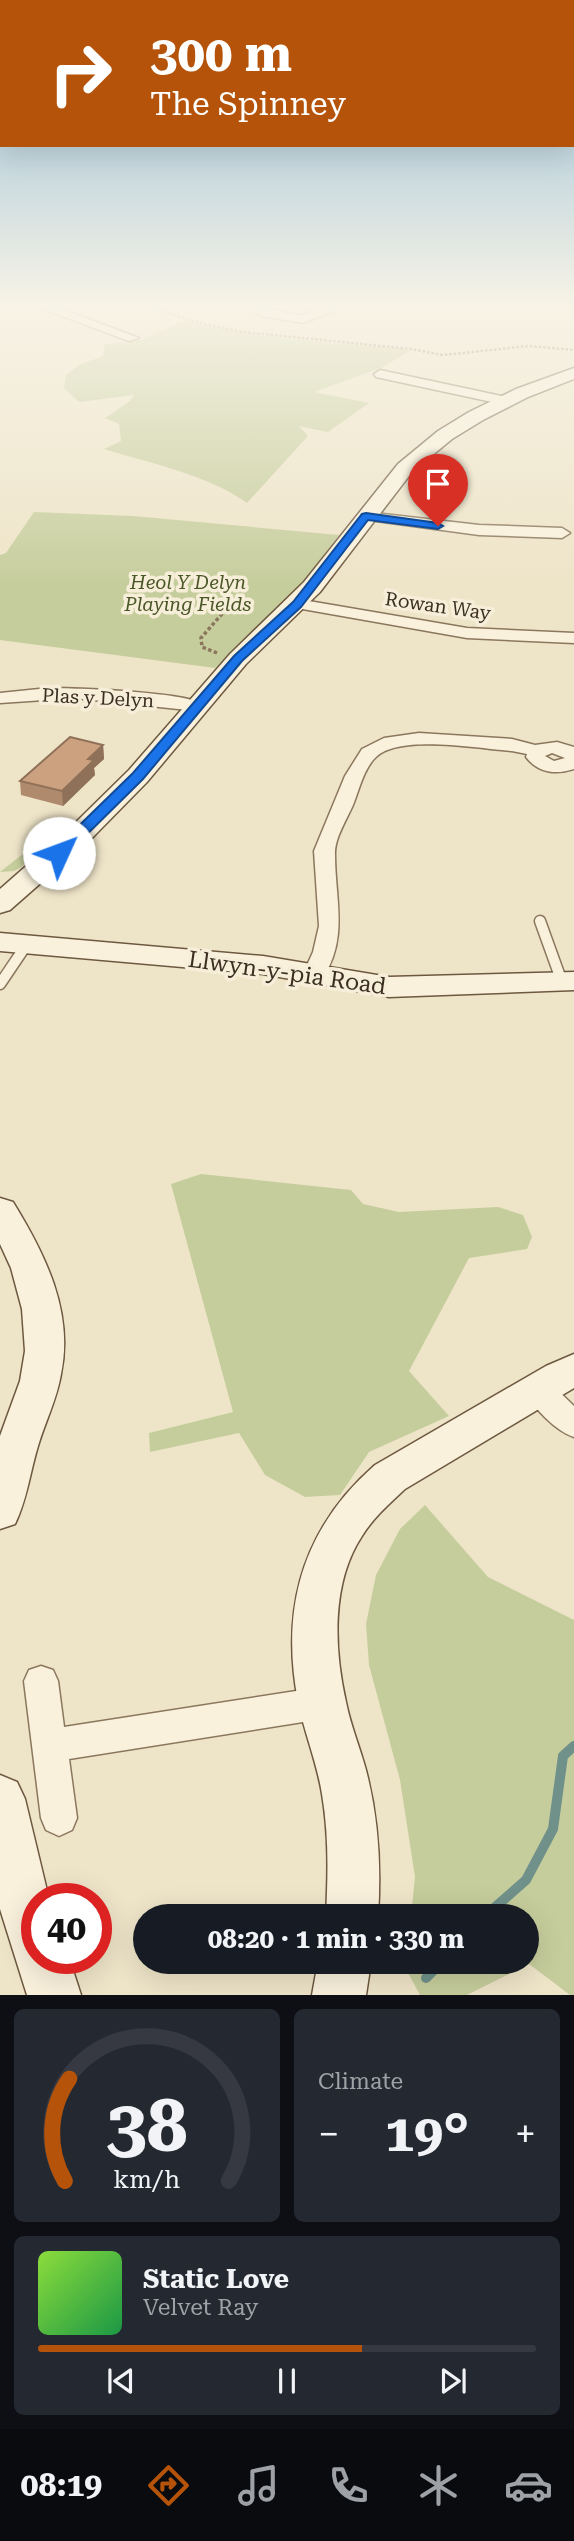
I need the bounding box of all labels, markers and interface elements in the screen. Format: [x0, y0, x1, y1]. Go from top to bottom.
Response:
text: 300 m [150, 26, 292, 83]
icon: right [35, 28, 126, 119]
text: The Spinney [150, 85, 346, 123]
pin [408, 454, 468, 526]
icon: arrive [419, 465, 457, 503]
park label: Heol Y Delyn Playing Fields [124, 571, 252, 616]
street label: Rowan Way [384, 587, 493, 625]
street label: Plas y Delyn [41, 684, 155, 712]
position arrow [22, 816, 96, 890]
street label: Llwyn-y-pia Road [186, 946, 388, 1000]
speed limit sign: 40 [21, 1883, 112, 1974]
text: 08:20 · 1 min · 330 m [208, 1924, 464, 1954]
text: Climate [318, 2068, 403, 2095]
text: 38 [106, 2085, 188, 2170]
text: 19° [385, 2103, 469, 2164]
text: − [318, 2112, 339, 2156]
text: + [515, 2112, 536, 2156]
text: km/h [114, 2165, 180, 2194]
text: Static Love [143, 2264, 289, 2294]
text: Velvet Ray [143, 2294, 258, 2321]
icon: previous [102, 2362, 140, 2400]
icon: pause [268, 2362, 306, 2400]
icon: next [434, 2362, 472, 2400]
icon: directions [144, 2461, 193, 2510]
icon: music [234, 2461, 283, 2510]
icon: phone [324, 2461, 373, 2510]
icon: climate [414, 2461, 463, 2510]
icon: car [504, 2461, 553, 2510]
text: 08:19 [21, 2466, 102, 2504]

